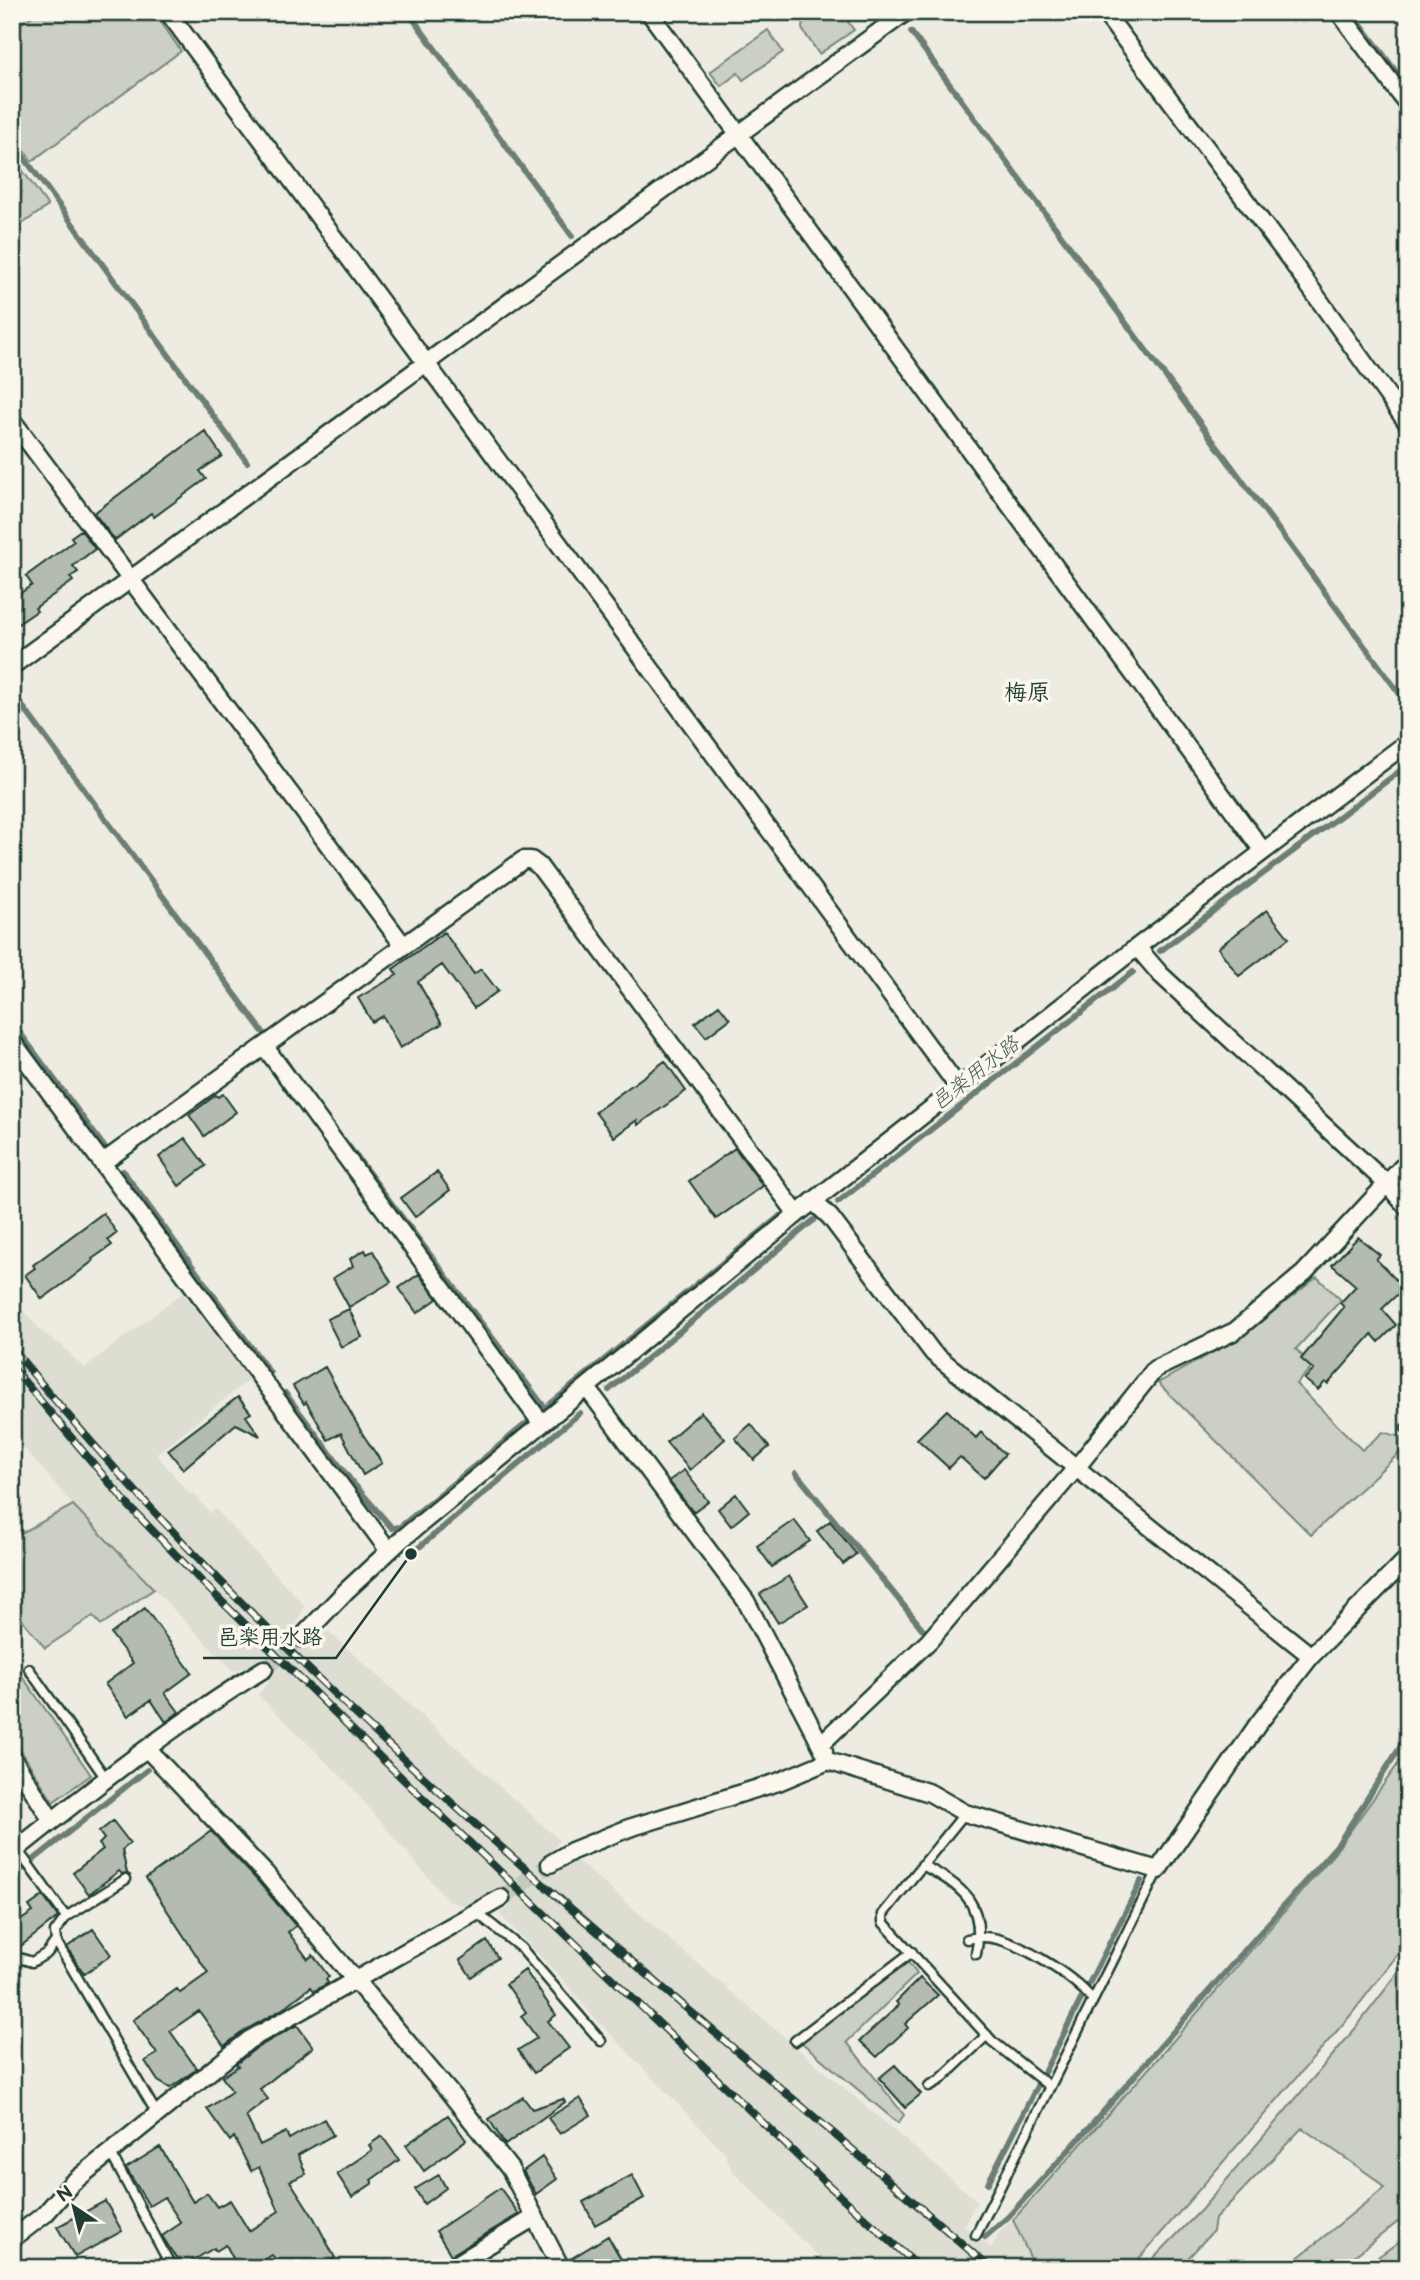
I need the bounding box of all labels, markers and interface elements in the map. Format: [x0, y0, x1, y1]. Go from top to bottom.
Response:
district label: 梅原 [1004, 679, 1050, 707]
water label: 邑楽用水路 [926, 1031, 1025, 1116]
callout: 邑楽用水路 [203, 1616, 336, 1658]
text: 邑楽用水路 [218, 1625, 323, 1650]
north arrow [38, 2172, 108, 2242]
text: N [53, 2181, 78, 2208]

